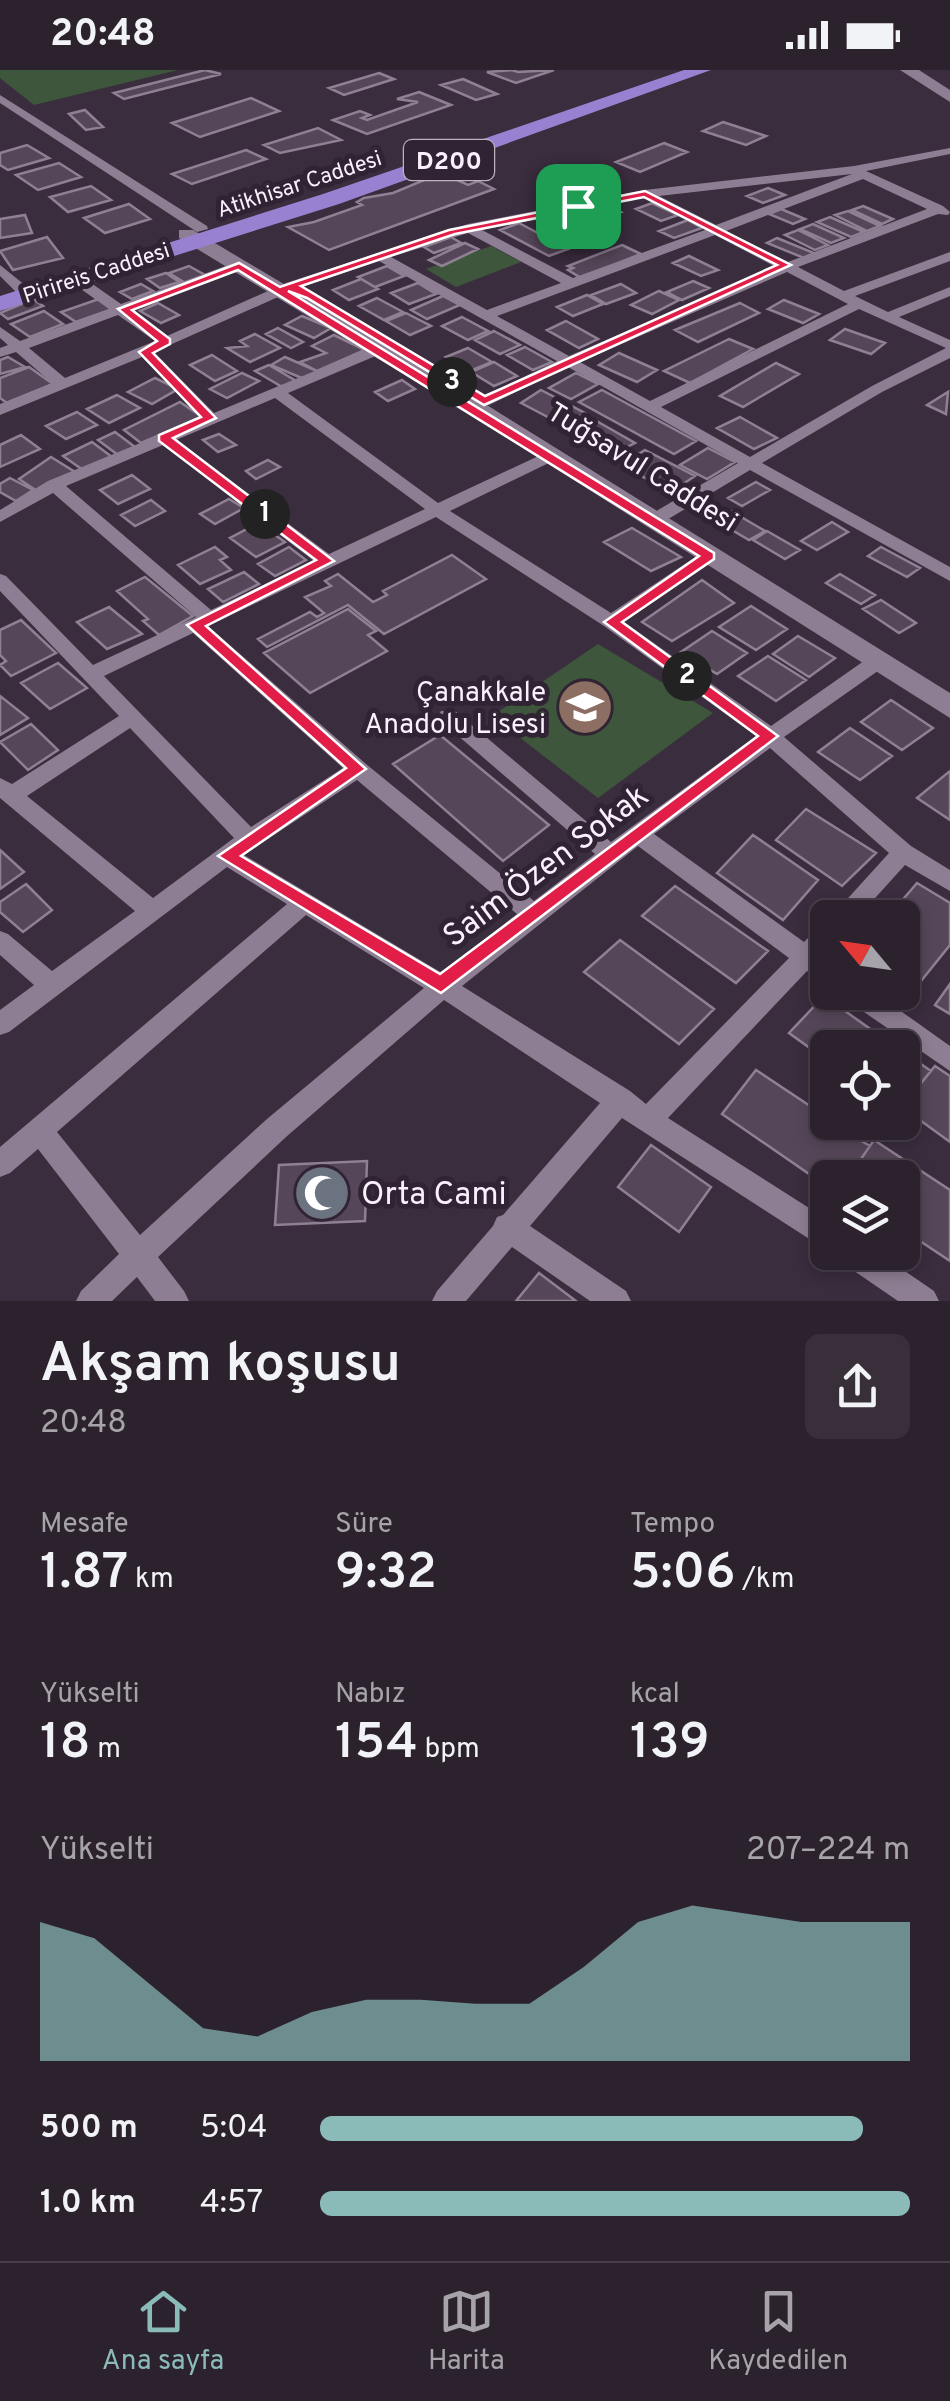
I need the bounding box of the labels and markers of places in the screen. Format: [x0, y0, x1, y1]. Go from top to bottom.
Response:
pin [536, 164, 621, 249]
pin: 3 [427, 357, 477, 407]
pin: 1 [240, 489, 290, 539]
pin: 2 [662, 651, 712, 701]
place label: Çanakkale Anadolu Lisesi [364, 676, 546, 744]
school or university icon: Çanakkale Anadolu Lisesi [555, 677, 615, 737]
mosque icon: Orta Cami [292, 1163, 352, 1223]
place label: Orta Cami [361, 1176, 507, 1216]

